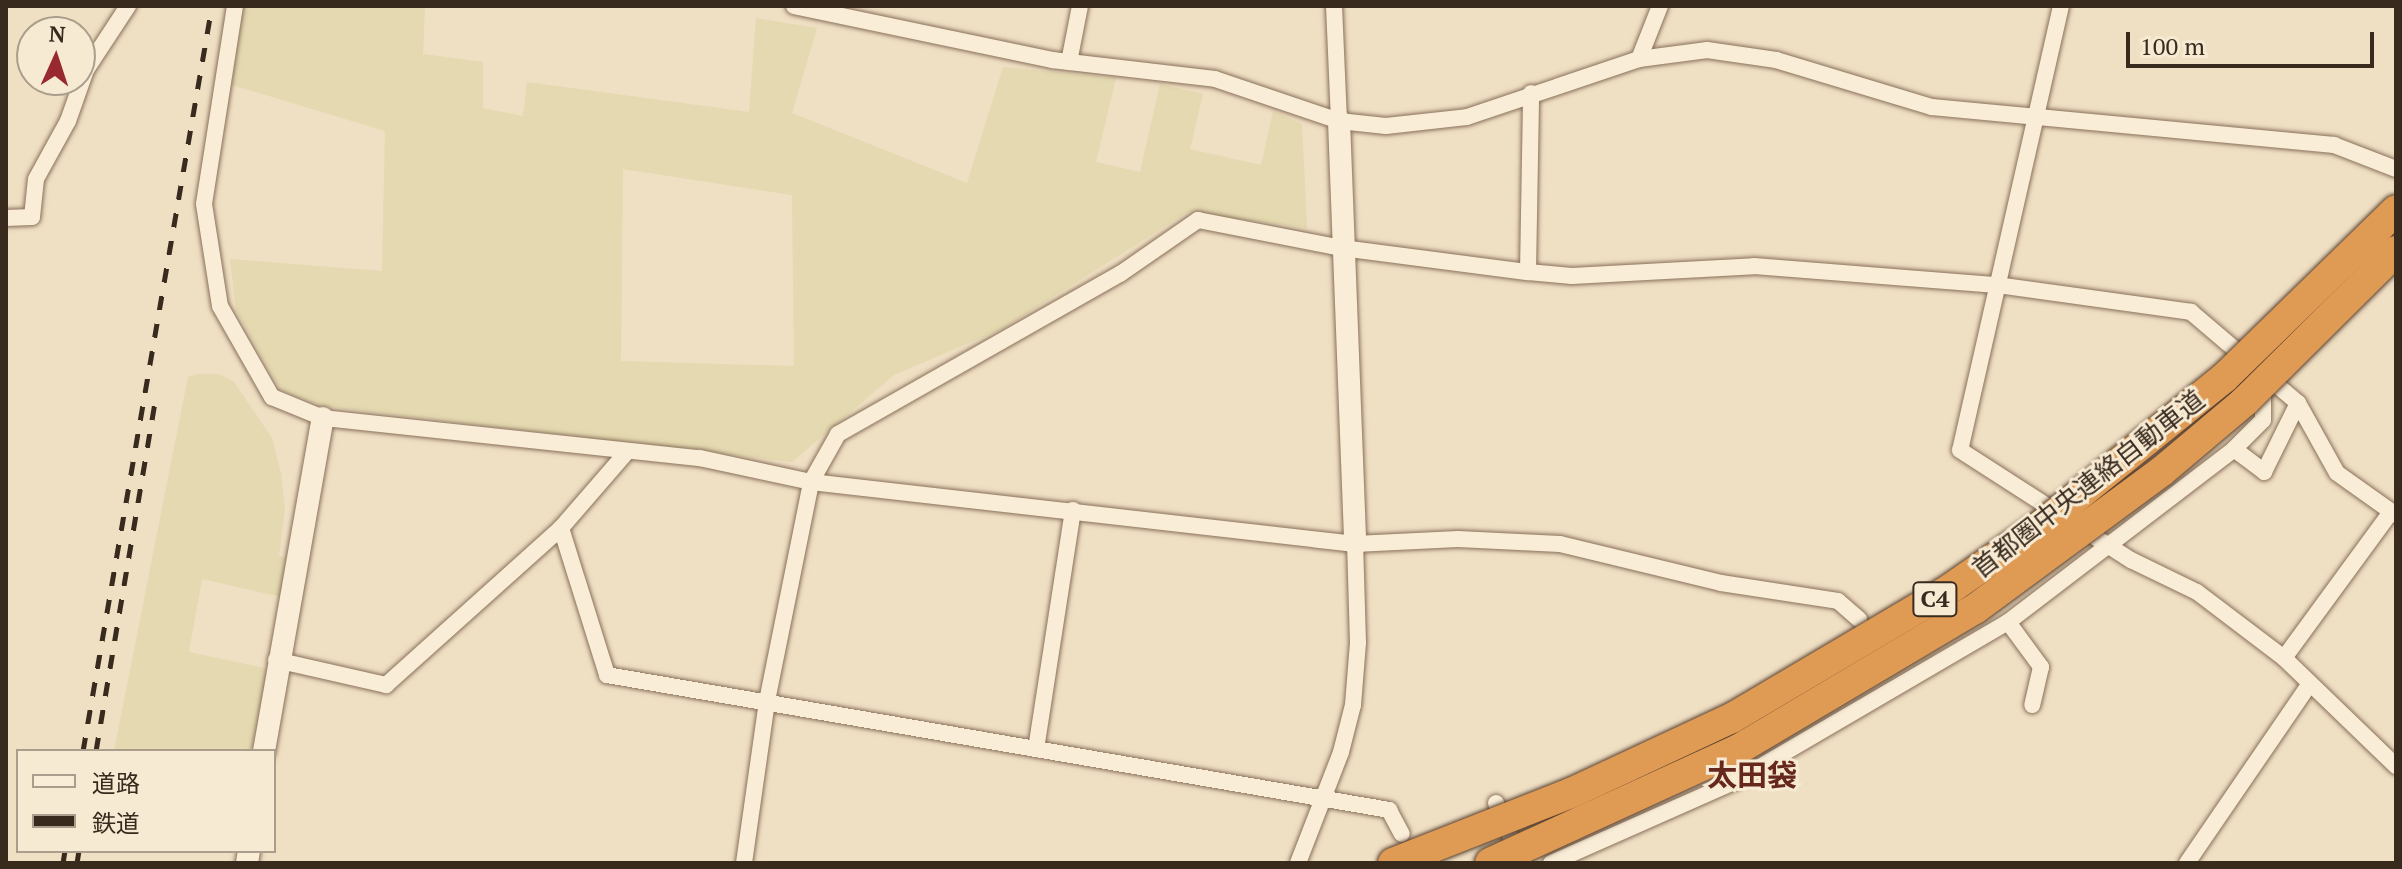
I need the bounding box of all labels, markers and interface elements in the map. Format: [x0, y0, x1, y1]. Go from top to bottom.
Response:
north arrow [16, 16, 96, 96]
scale bar [2130, 16, 2378, 66]
text: N [48, 19, 66, 48]
text: 100 m [2140, 30, 2205, 62]
street label: 首都圏中央連絡自動車道 [1966, 384, 2210, 584]
road number: C4 [1911, 579, 1959, 619]
legend [16, 749, 276, 853]
district label: 太田袋 [1707, 757, 1797, 793]
text: 道路 [92, 767, 140, 799]
text: 鉄道 [92, 807, 140, 839]

